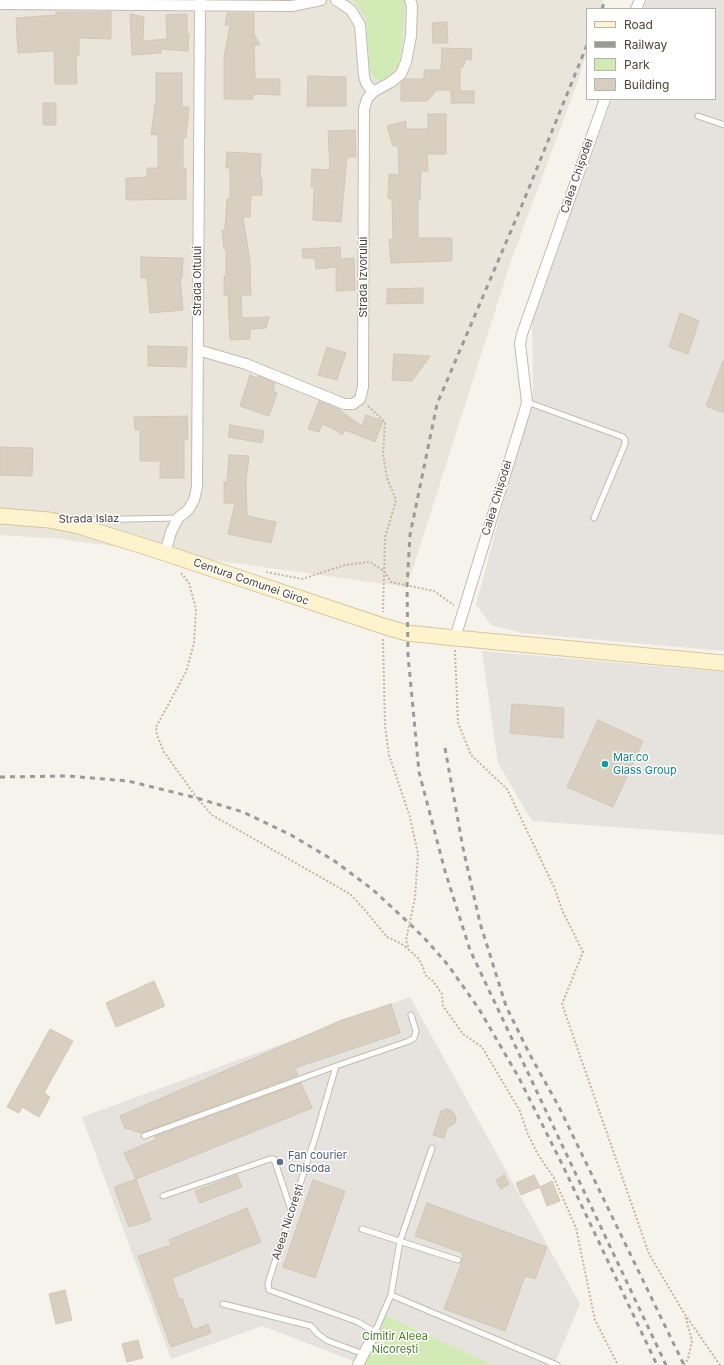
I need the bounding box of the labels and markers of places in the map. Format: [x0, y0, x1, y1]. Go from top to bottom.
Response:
place label: Mar.co Glass Group [613, 751, 677, 777]
marker: Mar.co Glass Group [600, 759, 610, 769]
place label: Fan courier Chisoda [288, 1149, 347, 1175]
marker: Fan courier Chisoda [275, 1157, 285, 1167]

